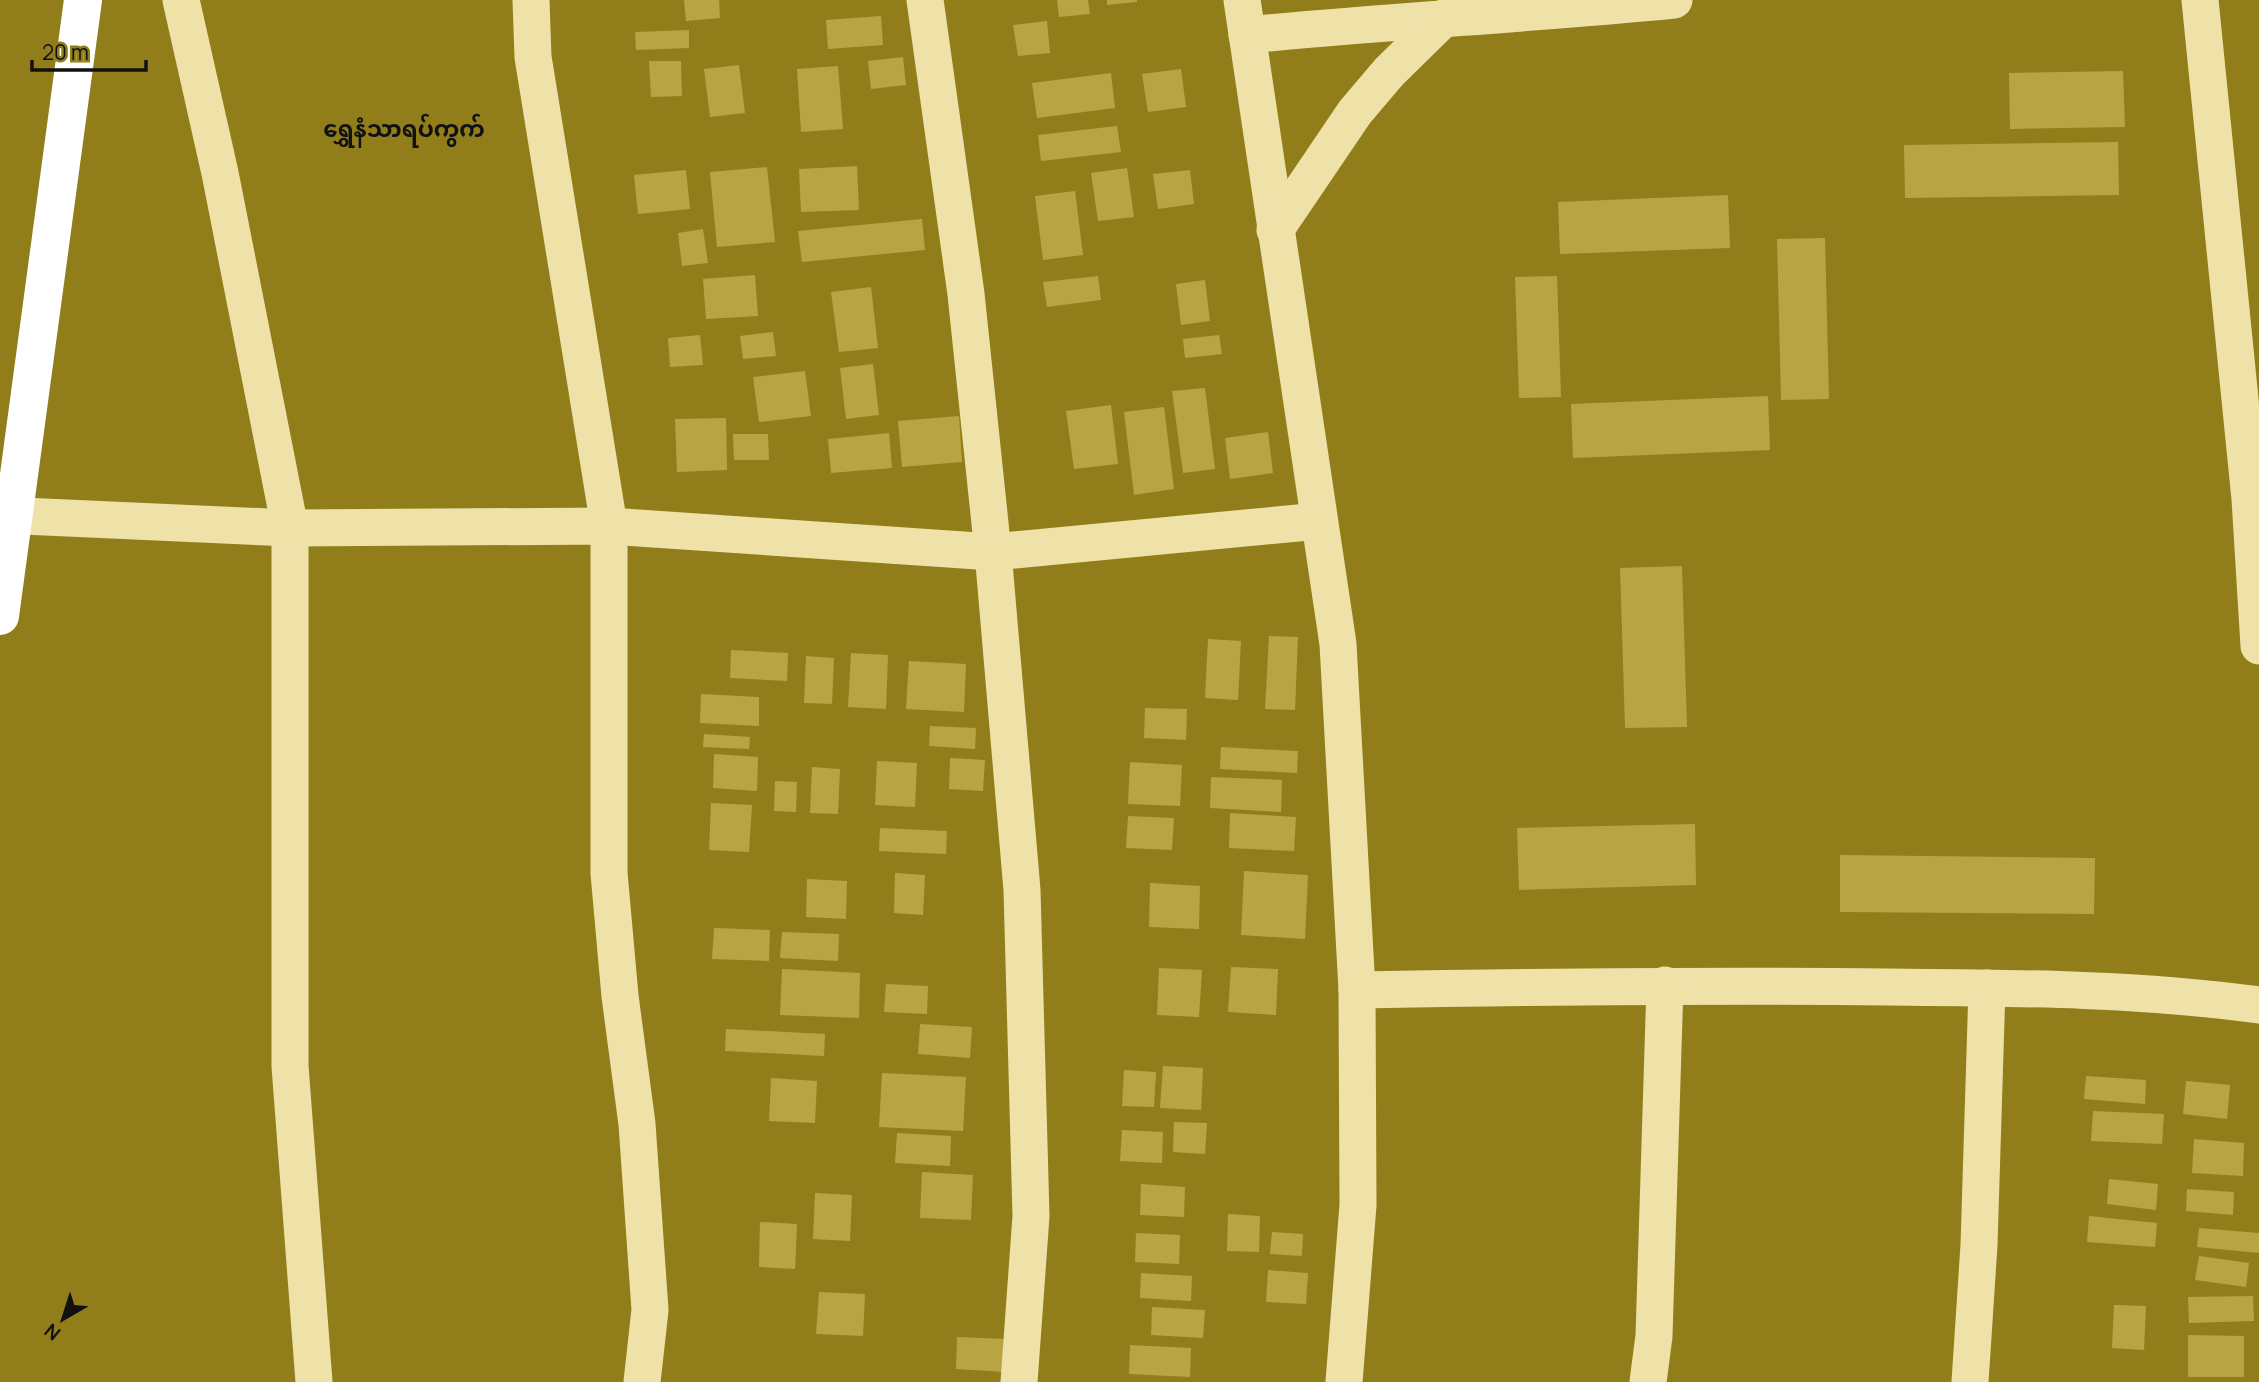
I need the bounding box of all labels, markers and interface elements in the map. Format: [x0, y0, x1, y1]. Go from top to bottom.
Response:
scale bar [32, 28, 145, 72]
text: 20 m [42, 38, 89, 66]
district label: ရွှေနံသာရပ်ကွက် [323, 112, 485, 148]
north arrow [28, 1284, 98, 1354]
text: N [39, 1318, 66, 1347]

